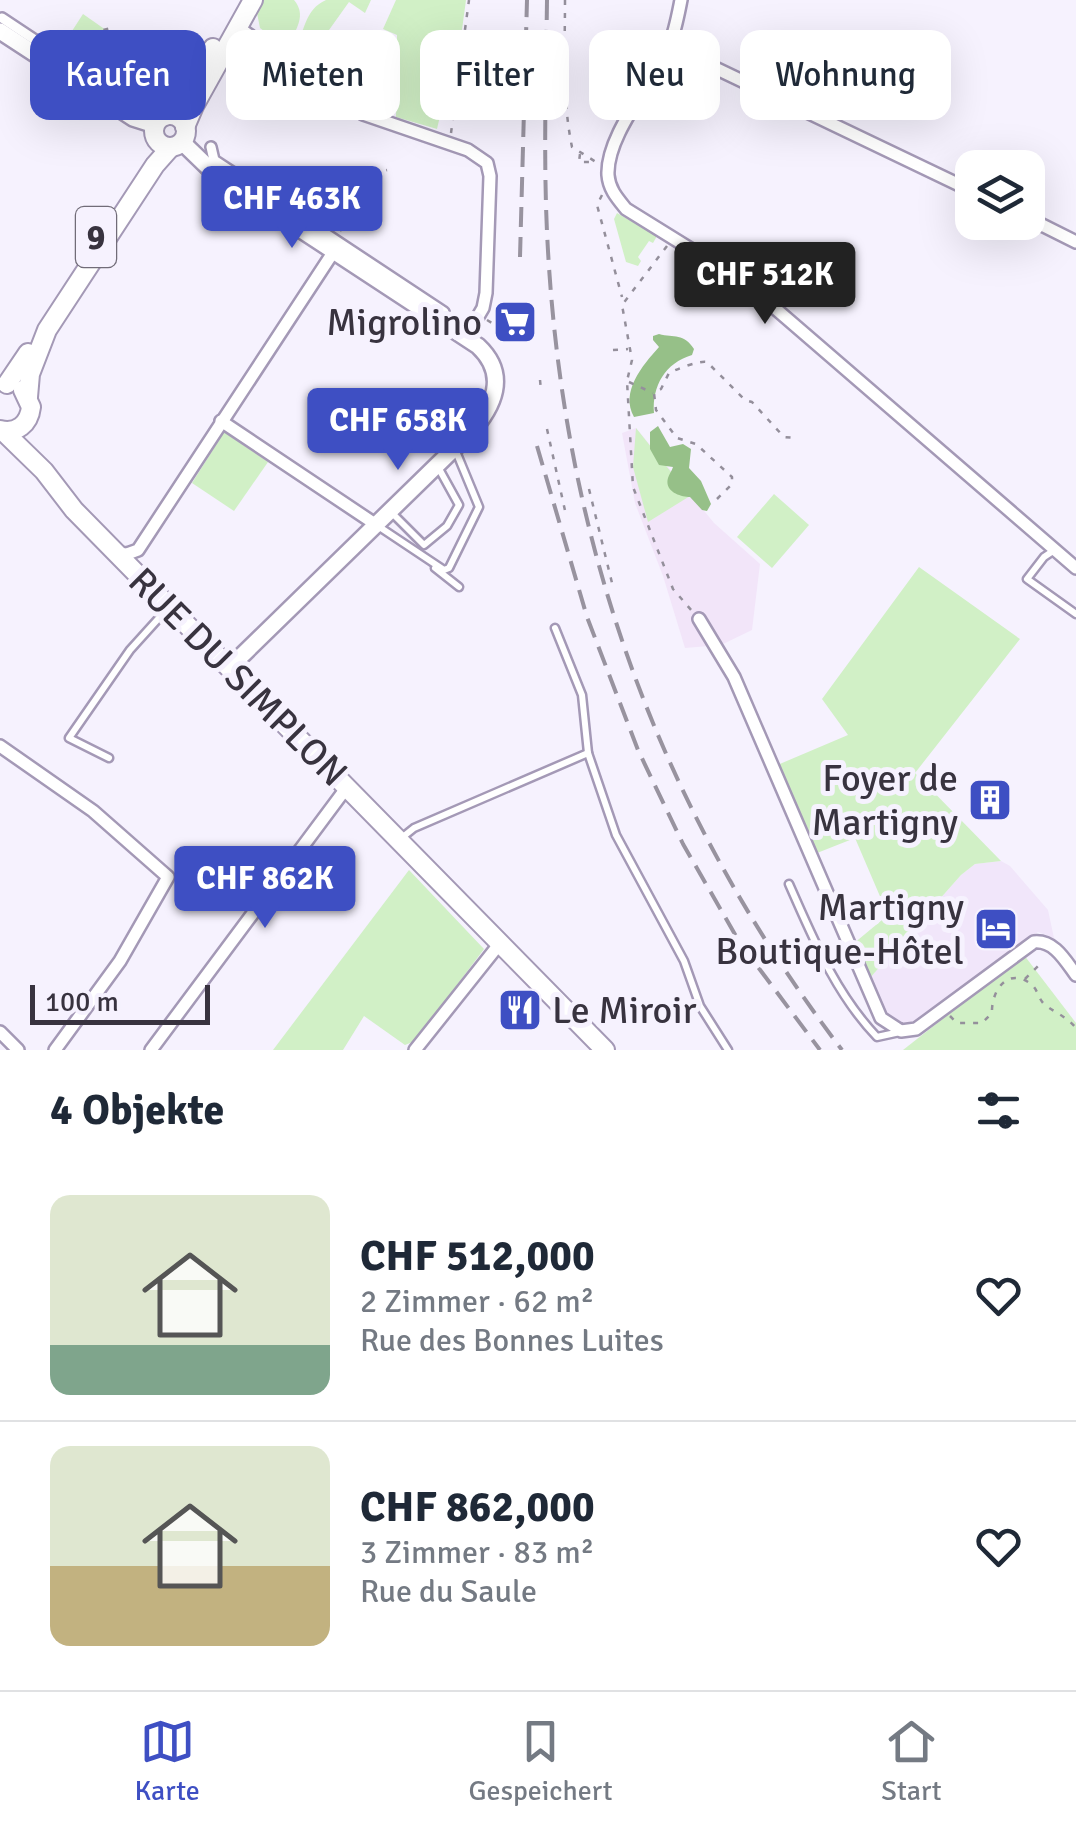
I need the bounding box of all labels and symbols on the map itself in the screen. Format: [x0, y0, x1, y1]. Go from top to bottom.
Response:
pin: CHF 463K [189, 166, 395, 251]
road number: 9 [76, 207, 116, 267]
pin: CHF 512K [662, 242, 868, 327]
place label: Migrolino [326, 299, 482, 346]
supermarket icon: Migrolino [492, 299, 538, 345]
pin: CHF 658K [295, 388, 501, 473]
street label: RUE DU SIMPLON [119, 558, 357, 796]
place label: Foyer de Martigny [811, 755, 958, 846]
building icon: Foyer de Martigny [967, 777, 1013, 823]
pin: CHF 862K [162, 846, 368, 931]
place label: Martigny Boutique-Hôtel [715, 884, 964, 975]
hotel icon: Martigny Boutique-Hôtel [973, 906, 1019, 952]
scale bar [30, 980, 210, 1024]
restaurant icon: Le Miroir [497, 987, 543, 1033]
place label: Le Miroir [552, 987, 697, 1034]

